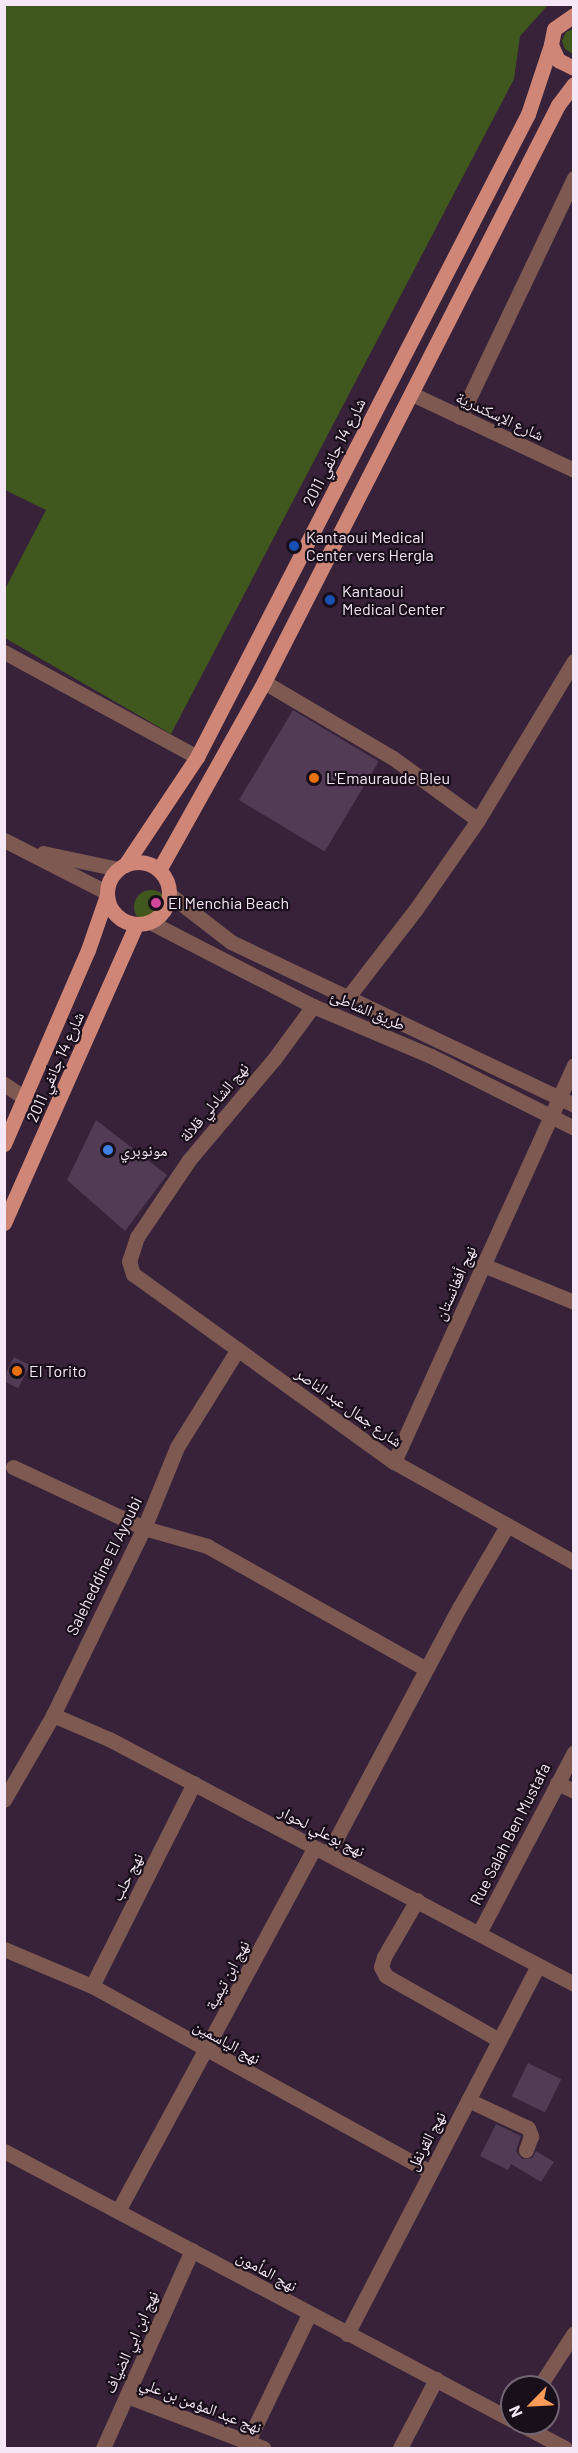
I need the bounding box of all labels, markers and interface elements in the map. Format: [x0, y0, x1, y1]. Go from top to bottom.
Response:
street label: شارع الإسكندرية [453, 387, 547, 445]
street label: شارع 14 جانفي 2011 [299, 395, 369, 509]
place label: Kantaoui Medical Center vers Hergla [306, 527, 434, 565]
marker: Kantaoui Medical Center vers Hergla [287, 539, 301, 553]
place label: Kantaoui Medical Center [342, 581, 445, 619]
marker: Kantaoui Medical Center [323, 593, 337, 607]
place label: L'Emauraude Bleu [326, 768, 450, 788]
marker: L'Emauraude Bleu [307, 771, 321, 785]
place label: El Menchia Beach [168, 893, 289, 913]
marker: El Menchia Beach [149, 896, 163, 910]
street label: طريق الشاطئ [328, 986, 408, 1034]
street label: شارع 14 جانفي 2011 [22, 1009, 88, 1125]
street label: نهج الشادلي قلالة [175, 1058, 253, 1146]
place label: مونوبري [120, 1140, 167, 1160]
marker: مونوبري [101, 1143, 115, 1157]
street label: نهج أفغانستان [430, 1243, 480, 1323]
place label: El Torito [29, 1361, 86, 1381]
street label: شارع جمال عبد الناصر [292, 1363, 406, 1451]
marker: El Torito [10, 1364, 24, 1378]
street label: Saleheddine El Ayoubi [62, 1494, 146, 1638]
street label: Rue Salah Ben Mustafa [466, 1760, 554, 1908]
street label: نهج بوعلي لحوار [276, 1801, 368, 1861]
street label: نهج حلب [107, 1850, 147, 1904]
street label: نهج ابن تيمية [201, 1937, 253, 2013]
street label: نهج الياسمين [190, 2016, 264, 2068]
street label: نهج القرنفل [402, 2108, 450, 2174]
street label: نهج المأمون [233, 2247, 301, 2295]
street label: نهج ابن ابي الضياف [100, 2288, 162, 2396]
street label: نهج عبد المؤمن بن علي [137, 2373, 265, 2437]
north arrow [500, 2375, 560, 2435]
text: N [504, 2403, 526, 2420]

